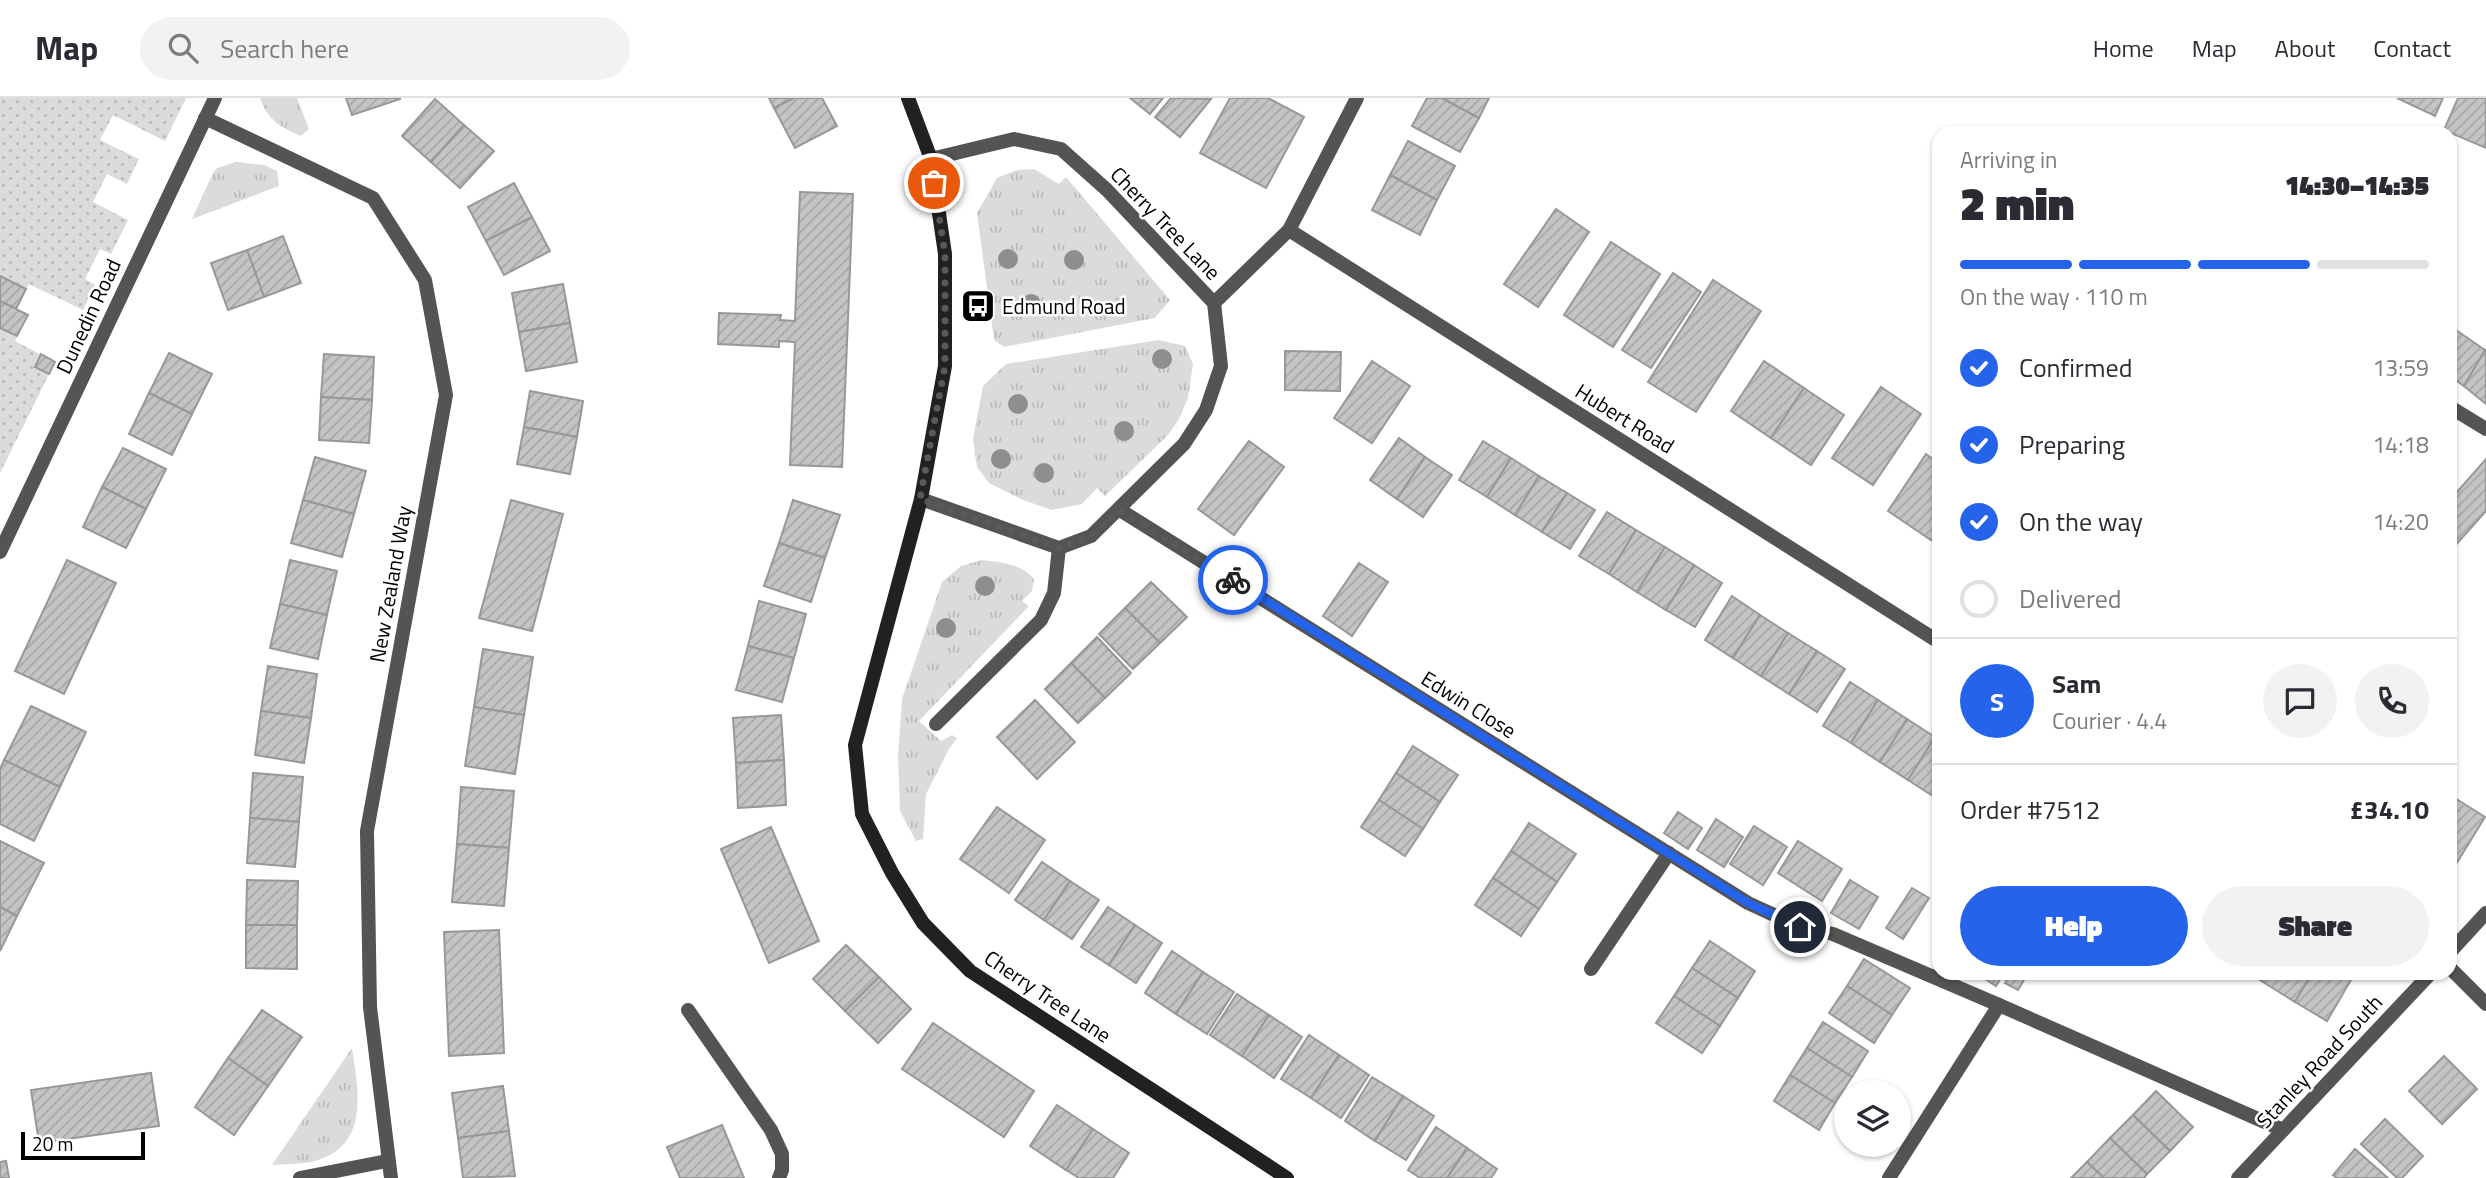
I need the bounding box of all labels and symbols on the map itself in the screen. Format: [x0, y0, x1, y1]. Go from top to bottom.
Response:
pin [904, 153, 964, 213]
street label: Cherry Tree Lane [1103, 159, 1229, 287]
street label: Dunedin Road [47, 253, 129, 379]
bus stop icon: Edmund Road [959, 287, 997, 325]
place label: Edmund Road [1002, 290, 1126, 322]
street label: Hubert Road [1569, 375, 1681, 461]
street label: New Zealand Way [360, 503, 420, 665]
courier [1198, 545, 1268, 615]
street label: Edwin Close [1415, 662, 1523, 746]
pin [1770, 897, 1830, 957]
street label: Cherry Tree Lane [978, 942, 1118, 1050]
street label: Stanley Road South [2248, 987, 2390, 1135]
scale bar [21, 1129, 145, 1161]

